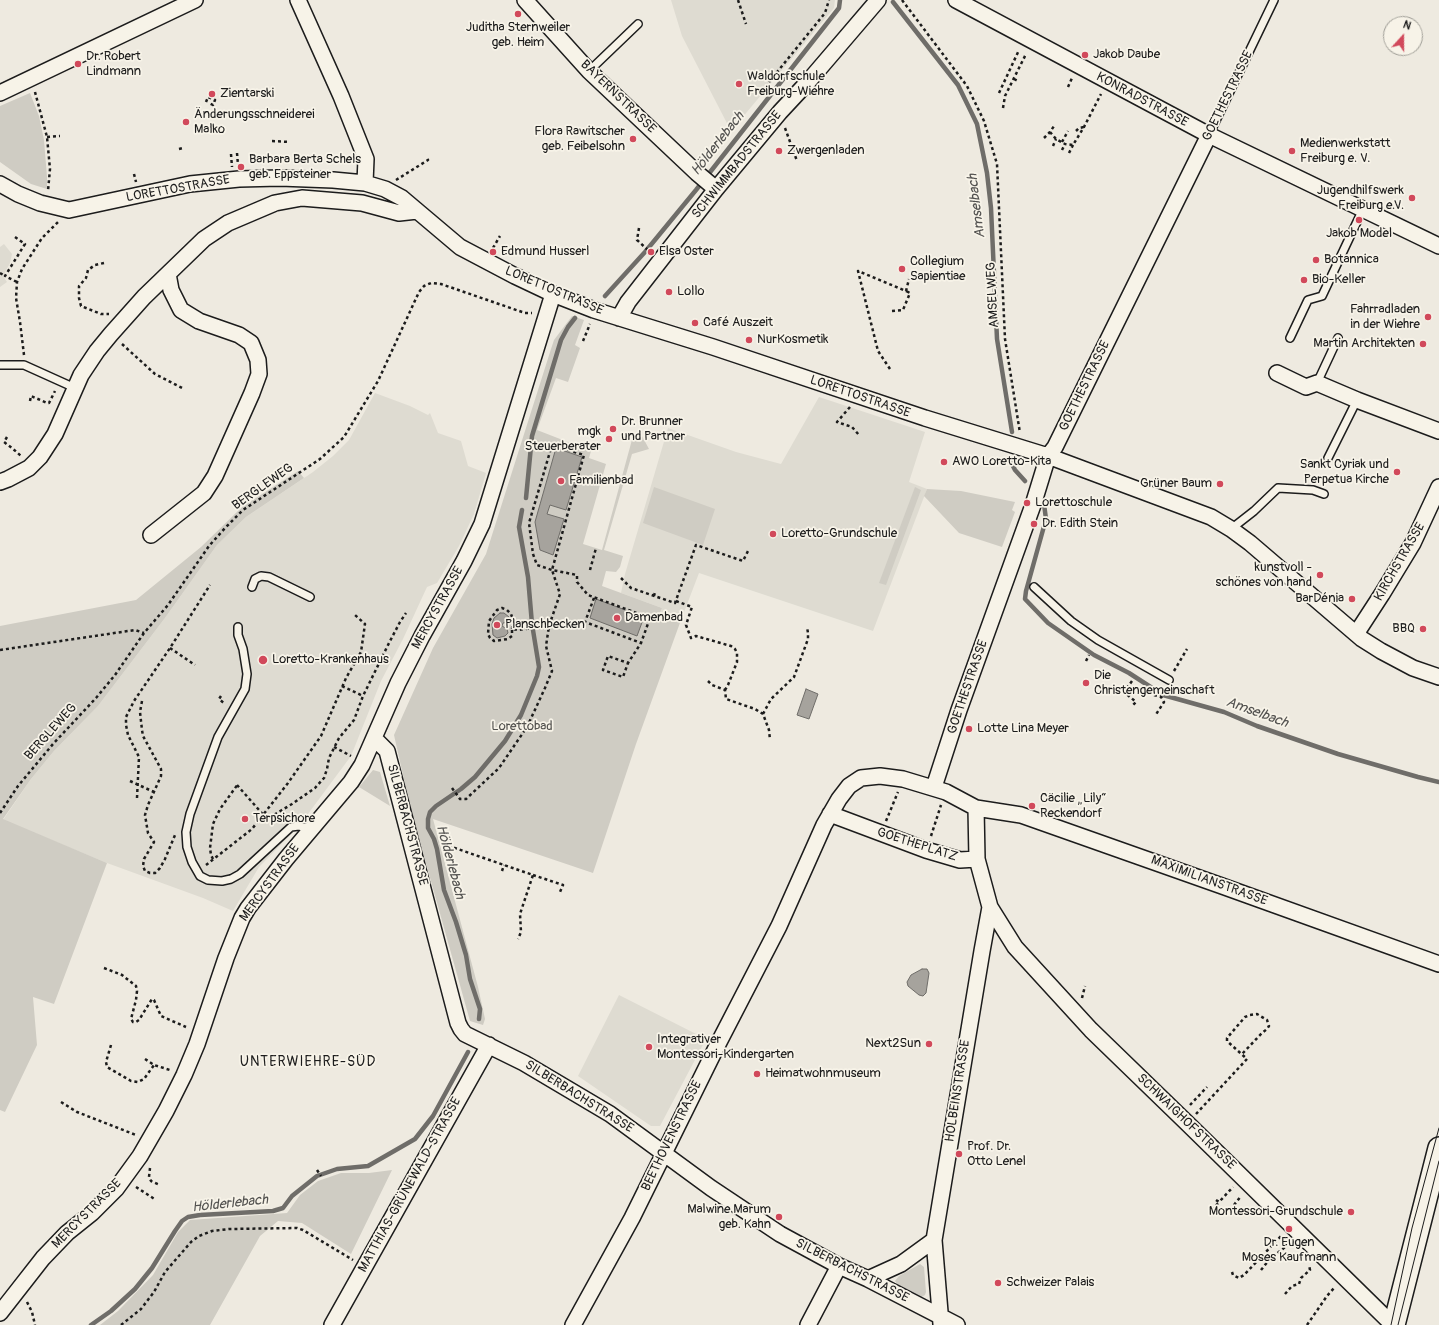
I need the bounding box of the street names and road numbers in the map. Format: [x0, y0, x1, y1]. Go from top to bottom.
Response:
street label: GOETHESTRASSE [1199, 48, 1257, 144]
street label: BAYERNSTRASSE [577, 57, 659, 137]
street label: KONRADSTRASSE [1093, 69, 1191, 131]
street label: SCHWIMMBADSTRASSE [689, 108, 785, 222]
street label: LORETTOSTRASSE [125, 172, 231, 206]
street label: AMSELWEG [983, 262, 1003, 328]
street label: LORETTOSTRASSE [503, 263, 605, 319]
street label: GOETHESTRASSE [1056, 338, 1114, 434]
street label: LORETTOSTRASSE [808, 372, 912, 422]
street label: BERGLEWEG [230, 460, 296, 514]
street label: KIRCHSTRASSE [1371, 520, 1429, 604]
street label: MERCYSTRASSE [409, 564, 467, 652]
street label: GOETHESTRASSE [945, 638, 991, 736]
street label: BERGLEWEG [22, 700, 80, 764]
street label: SILBERBACHSTRASSE [383, 763, 431, 887]
street label: GOETHEPLATZ [875, 825, 959, 865]
street label: MERCYSTRASSE [237, 841, 303, 925]
street label: MAXIMILIANSTRASSE [1149, 853, 1269, 909]
street label: HOLBEINSTRASSE [942, 1039, 974, 1143]
street label: SILBERBACHSTRASSE [522, 1057, 636, 1137]
street label: SCHWAIGHOFSTRASSE [1133, 1071, 1239, 1173]
street label: BEETHOVENSTRASSE [639, 1078, 705, 1194]
street label: MATTHIAS-GRÜNEWALD-STRASSE [355, 1095, 465, 1275]
street label: MERCYSTRASSE [49, 1176, 125, 1252]
street label: SILBERBACHSTRASSE [793, 1236, 911, 1306]

